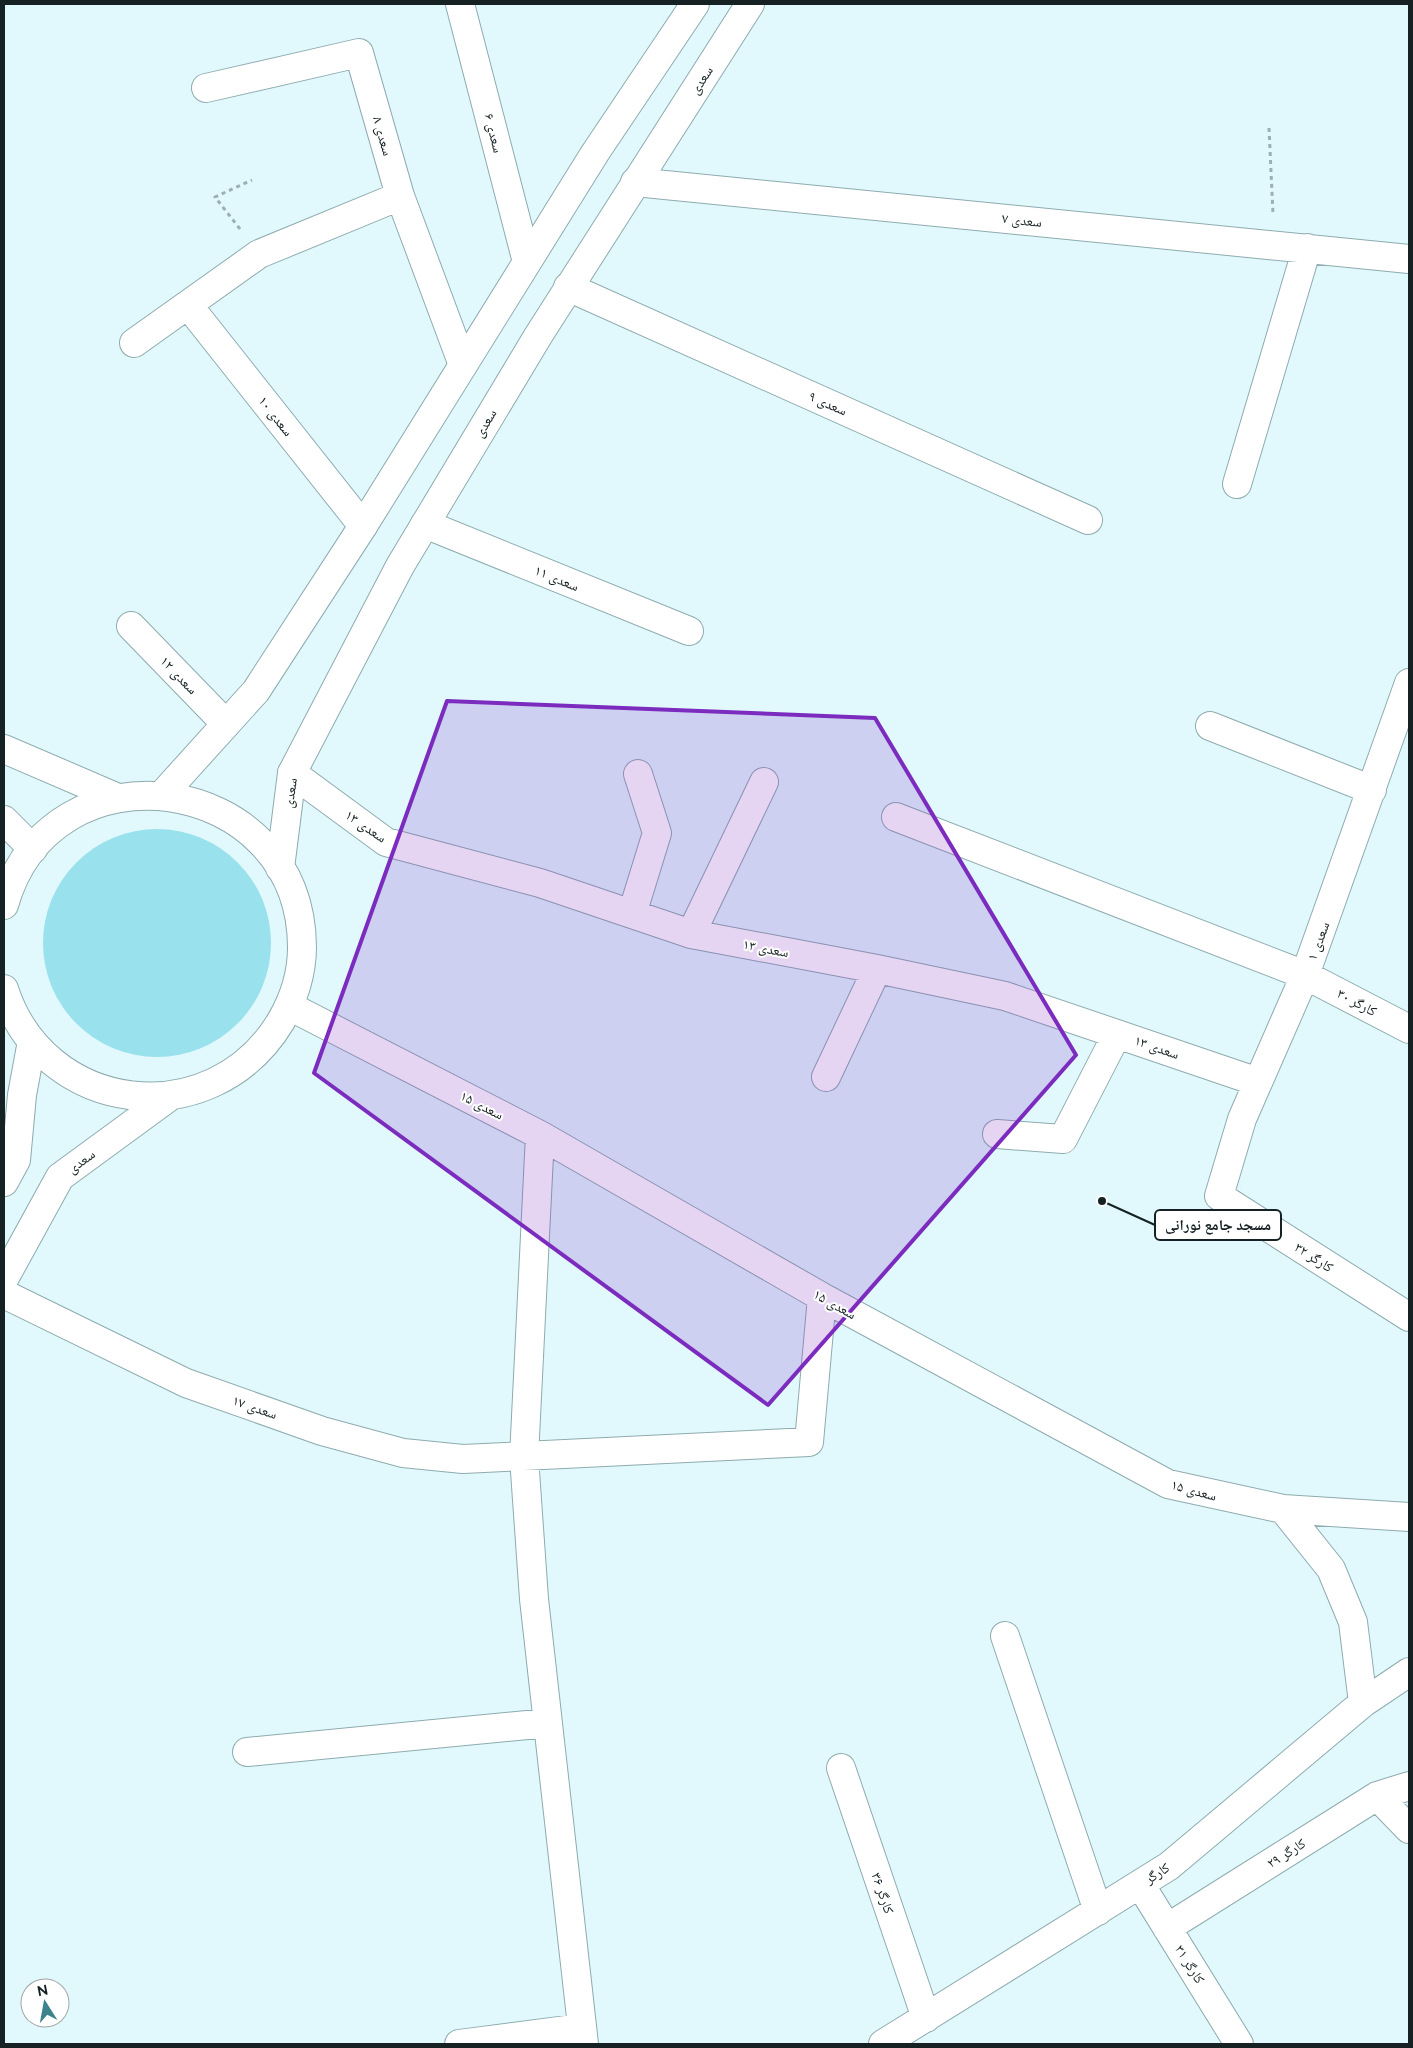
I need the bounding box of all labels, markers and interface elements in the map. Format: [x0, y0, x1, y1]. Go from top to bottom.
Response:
street label: سعدی [686, 63, 717, 98]
street label: سعدی ۶ [480, 112, 507, 155]
street label: سعدی ۸ [369, 114, 396, 158]
street label: سعدی ۷ [1001, 210, 1043, 231]
street label: سعدی ۹ [806, 388, 850, 419]
street label: سعدی ۱۰ [255, 393, 297, 440]
street label: سعدی [470, 406, 501, 441]
street label: سعدی ۱۱ [532, 562, 582, 595]
street label: سعدی ۱۲ [156, 653, 201, 698]
street label: سعدی [280, 777, 301, 809]
street label: سعدی ۱۳ [342, 806, 390, 846]
street label: سعدی ۱ [1304, 919, 1333, 963]
street label: سعدی ۱۳ [741, 936, 790, 961]
street label: کارگر ۳۰ [1334, 985, 1380, 1020]
street label: سعدی ۱۳ [1132, 1032, 1182, 1063]
street label: سعدی ۱۵ [457, 1087, 506, 1124]
street label: سعدی [64, 1146, 99, 1177]
callout: مسجد جامع نورانی [1155, 1210, 1281, 1240]
text: مسجد جامع نورانی [1165, 1216, 1271, 1235]
street label: کارگر ۳۲ [1291, 1239, 1336, 1276]
street label: سعدی ۱۵ [810, 1286, 859, 1323]
street label: سعدی ۱۷ [230, 1392, 280, 1423]
street label: سعدی ۱۵ [1169, 1476, 1219, 1505]
street label: کارگر ۲۹ [1264, 1835, 1309, 1872]
street label: کارگر [1141, 1859, 1173, 1888]
street label: کارگر ۳۶ [868, 1870, 898, 1916]
street label: کارگر ۳۱ [1171, 1942, 1208, 1987]
north arrow [20, 1978, 70, 2028]
text: N [36, 1981, 49, 1999]

